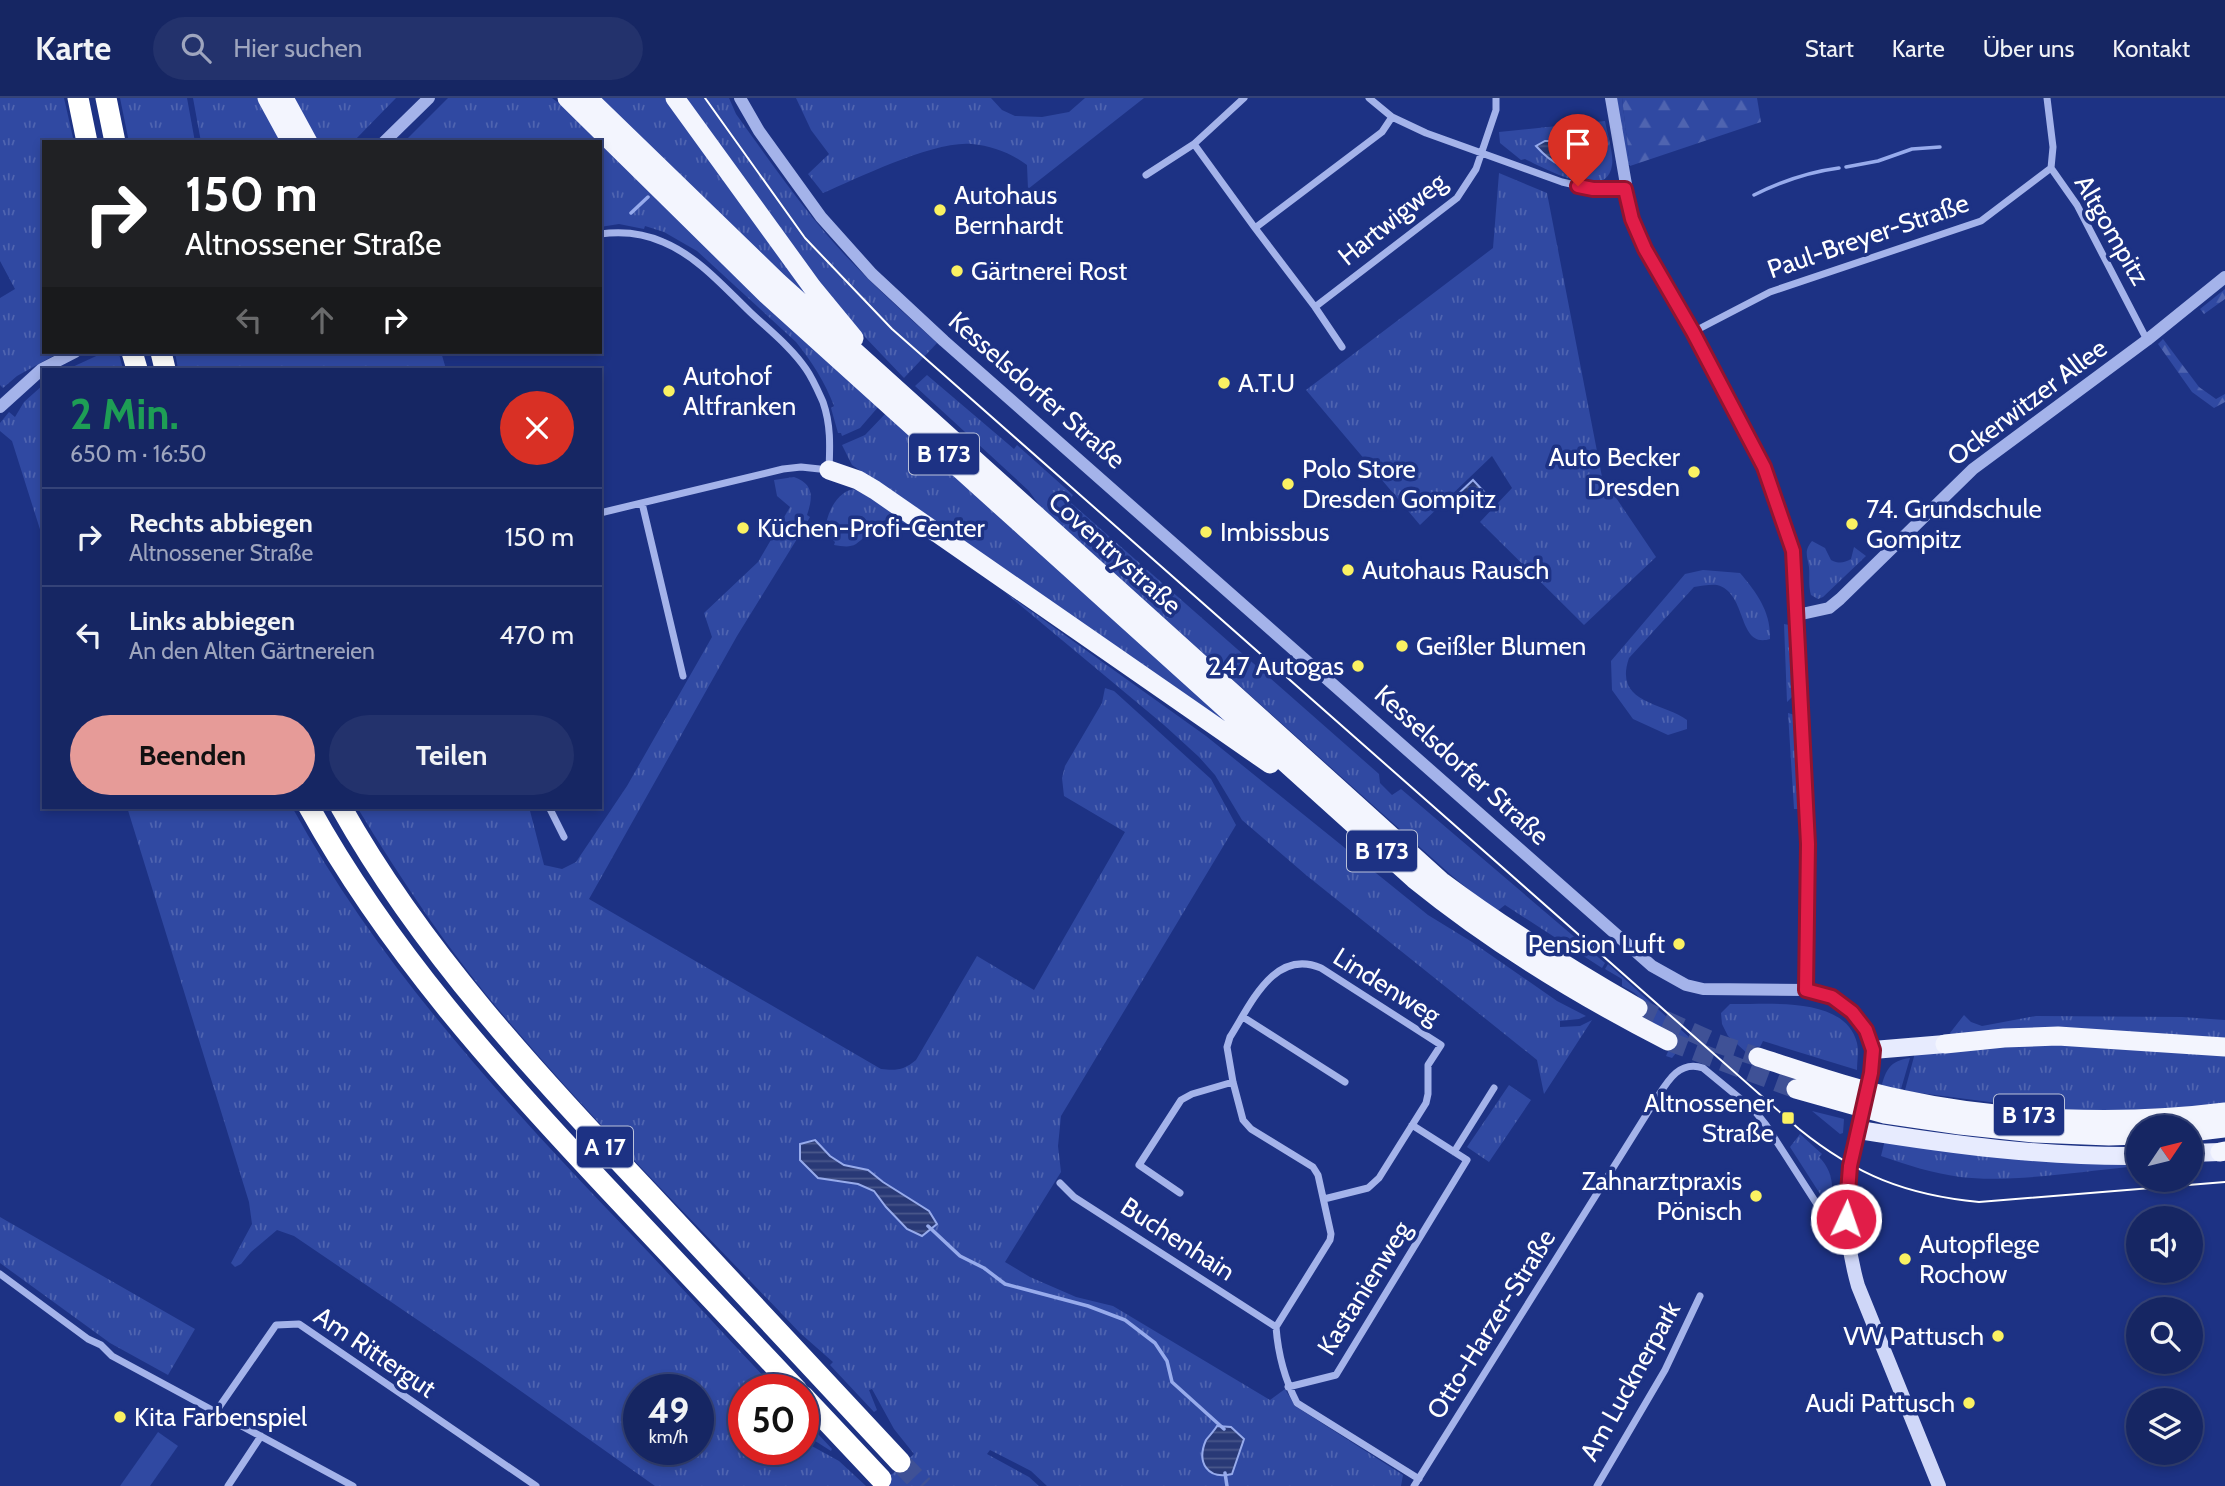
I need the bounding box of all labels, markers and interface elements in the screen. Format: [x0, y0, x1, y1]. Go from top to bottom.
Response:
search box [153, 17, 643, 80]
text: Karte [35, 28, 111, 68]
icon: search [177, 29, 215, 67]
text: Hier suchen [233, 32, 362, 64]
text: Start [1805, 34, 1854, 63]
text: Karte [1892, 34, 1945, 63]
text: Über uns [1983, 34, 2074, 63]
text: Kontakt [2112, 34, 2190, 63]
pin [1548, 114, 1608, 186]
icon: arrive [1559, 125, 1597, 163]
text: 150 m [185, 164, 318, 223]
street label: Hartwigweg [1331, 165, 1453, 272]
icon: right [70, 168, 161, 259]
street label: Altgompitz [2068, 169, 2156, 291]
place label: Autohaus Bernhardt [954, 179, 1063, 241]
street label: Paul-Breyer-Straße [1763, 187, 1973, 285]
marker: Autohaus Bernhardt [932, 202, 948, 218]
text: Altnossener Straße [185, 224, 442, 263]
place label: Gärtnerei Rost [971, 255, 1128, 287]
marker: Gärtnerei Rost [949, 263, 965, 279]
icon: left [230, 301, 268, 339]
icon: ahead [303, 301, 341, 339]
icon: right [376, 301, 414, 339]
street label: Kesselsdorfer Straße [942, 305, 1132, 475]
street label: Ockerwitzer Allee [1941, 332, 2113, 472]
place label: Autohof Altfranken [683, 360, 796, 422]
place label: A.T.U [1238, 367, 1295, 399]
marker: A.T.U [1216, 375, 1232, 391]
marker: Autohof Altfranken [661, 383, 677, 399]
text: 2 Min. [70, 388, 179, 440]
button: close [500, 391, 574, 465]
road number: B 173 [909, 433, 979, 474]
text: 650 m · 16:50 [70, 440, 207, 468]
place label: Auto Becker Dresden [1549, 441, 1681, 503]
place label: Polo Store Dresden Gompitz [1302, 453, 1496, 515]
marker: Auto Becker Dresden [1686, 464, 1702, 480]
marker: Polo Store Dresden Gompitz [1280, 476, 1296, 492]
street label: Coventrystraße [1042, 485, 1188, 621]
place label: 74. Grundschule Gompitz [1866, 493, 2042, 555]
text: Rechts abbiegen [129, 507, 313, 539]
place label: Küchen-Profi-Center [757, 512, 986, 544]
place label: Imbissbus [1220, 516, 1330, 548]
marker: 74. Grundschule Gompitz [1844, 516, 1860, 532]
icon: right [70, 518, 108, 556]
marker: Küchen-Profi-Center [735, 520, 751, 536]
text: 150 m [505, 521, 574, 553]
marker: Imbissbus [1198, 524, 1214, 540]
text: Altnossener Straße [129, 539, 313, 567]
place label: Autohaus Rausch [1362, 554, 1549, 586]
marker: Autohaus Rausch [1340, 562, 1356, 578]
text: Links abbiegen [129, 605, 295, 637]
icon: left [70, 616, 108, 654]
text: 470 m [499, 619, 574, 651]
place label: Geißler Blumen [1416, 630, 1586, 662]
text: An den Alten Gärtnereien [129, 637, 375, 665]
marker: Geißler Blumen [1394, 638, 1410, 654]
place label: 247 Autogas [1208, 650, 1344, 682]
marker: 247 Autogas [1350, 658, 1366, 674]
street label: Kesselsdorfer Straße [1368, 678, 1556, 852]
button: Beenden [70, 715, 315, 795]
button: Teilen [329, 715, 574, 795]
road number: B 173 [1347, 830, 1417, 872]
place label: Pension Luft [1528, 928, 1665, 960]
marker: Pension Luft [1671, 936, 1687, 952]
street label: Lindenweg [1328, 941, 1447, 1032]
place label: Altnossener Straße [1644, 1087, 1775, 1149]
road number: B 173 [1994, 1094, 2064, 1135]
marker: Altnossener Straße [1780, 1110, 1796, 1126]
north arrow [2126, 1115, 2203, 1192]
map controls [2126, 1115, 2203, 1465]
road number: A 17 [577, 1126, 633, 1168]
place label: Zahnarztpraxis Pönisch [1582, 1165, 1742, 1227]
position arrow [1809, 1182, 1883, 1256]
marker: Zahnarztpraxis Pönisch [1748, 1188, 1764, 1204]
street label: Buchenhain [1115, 1190, 1241, 1288]
button: sound [2126, 1206, 2203, 1283]
street label: Kastanienweg [1310, 1214, 1418, 1361]
street label: Otto-Harzer-Straße [1420, 1223, 1562, 1425]
place label: Autopflege Rochow [1919, 1228, 2040, 1290]
marker: Autopflege Rochow [1897, 1251, 1913, 1267]
street label: Am Lucknerpark [1573, 1295, 1687, 1466]
button: search [2126, 1297, 2203, 1374]
street label: Am Rittergut [308, 1300, 442, 1404]
place label: VW Pattusch [1843, 1320, 1984, 1352]
marker: VW Pattusch [1990, 1328, 2006, 1344]
speed limit sign: 50 [728, 1374, 819, 1465]
place label: Audi Pattusch [1805, 1387, 1955, 1419]
button: layers [2126, 1388, 2203, 1465]
text: 49 [648, 1389, 689, 1432]
marker: Audi Pattusch [1961, 1395, 1977, 1411]
place label: Kita Farbenspiel [134, 1401, 307, 1433]
marker: Kita Farbenspiel [112, 1409, 128, 1425]
text: km/h [649, 1426, 688, 1448]

